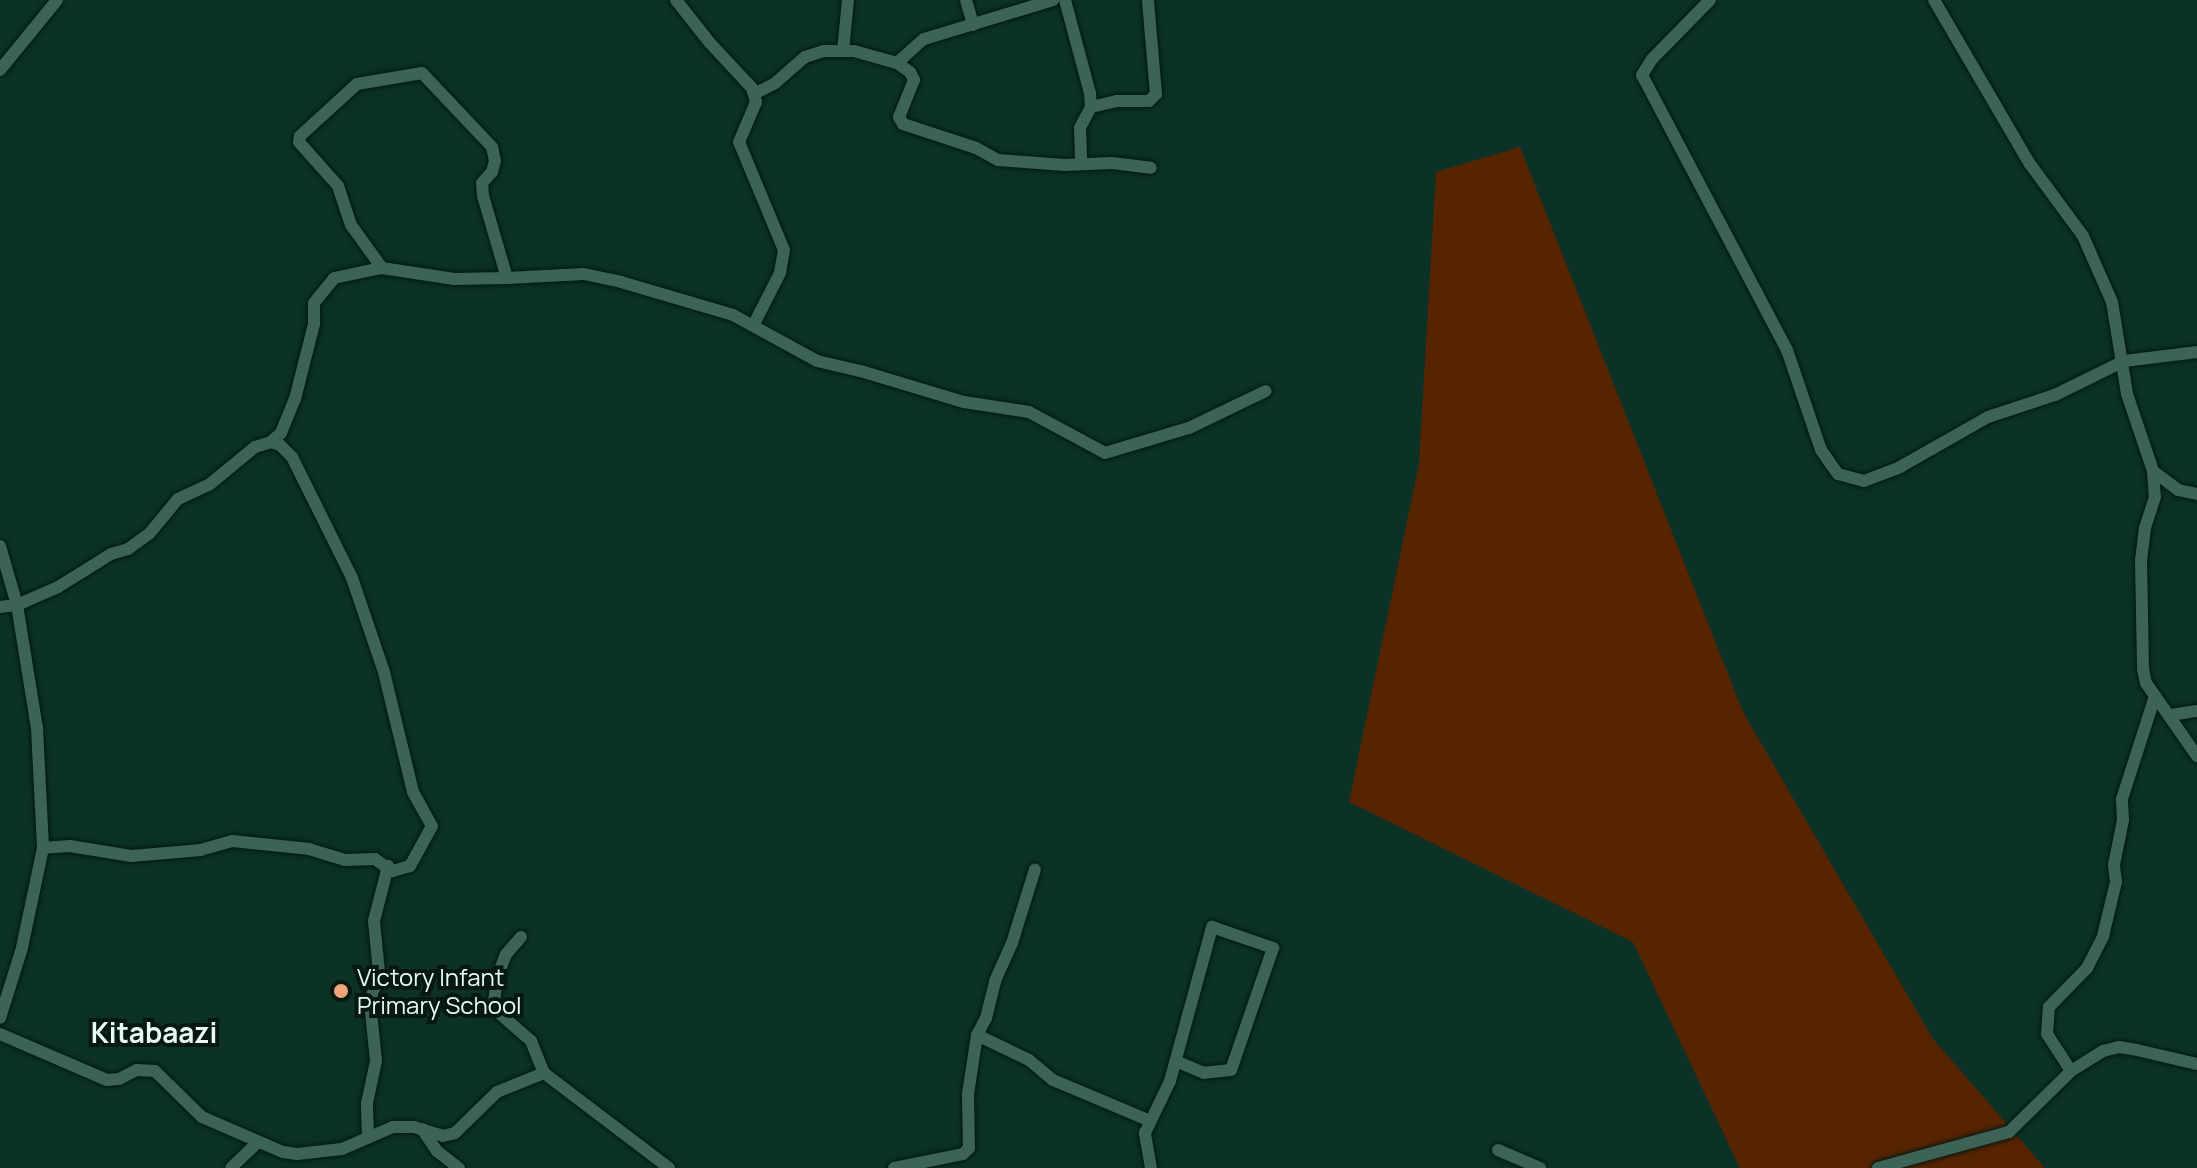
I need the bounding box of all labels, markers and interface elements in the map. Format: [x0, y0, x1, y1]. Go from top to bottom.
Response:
place label: Victory Infant Primary School [357, 963, 522, 1019]
marker: Victory Infant Primary School [332, 982, 350, 1000]
district label: Kitabaazi [91, 1015, 217, 1049]

